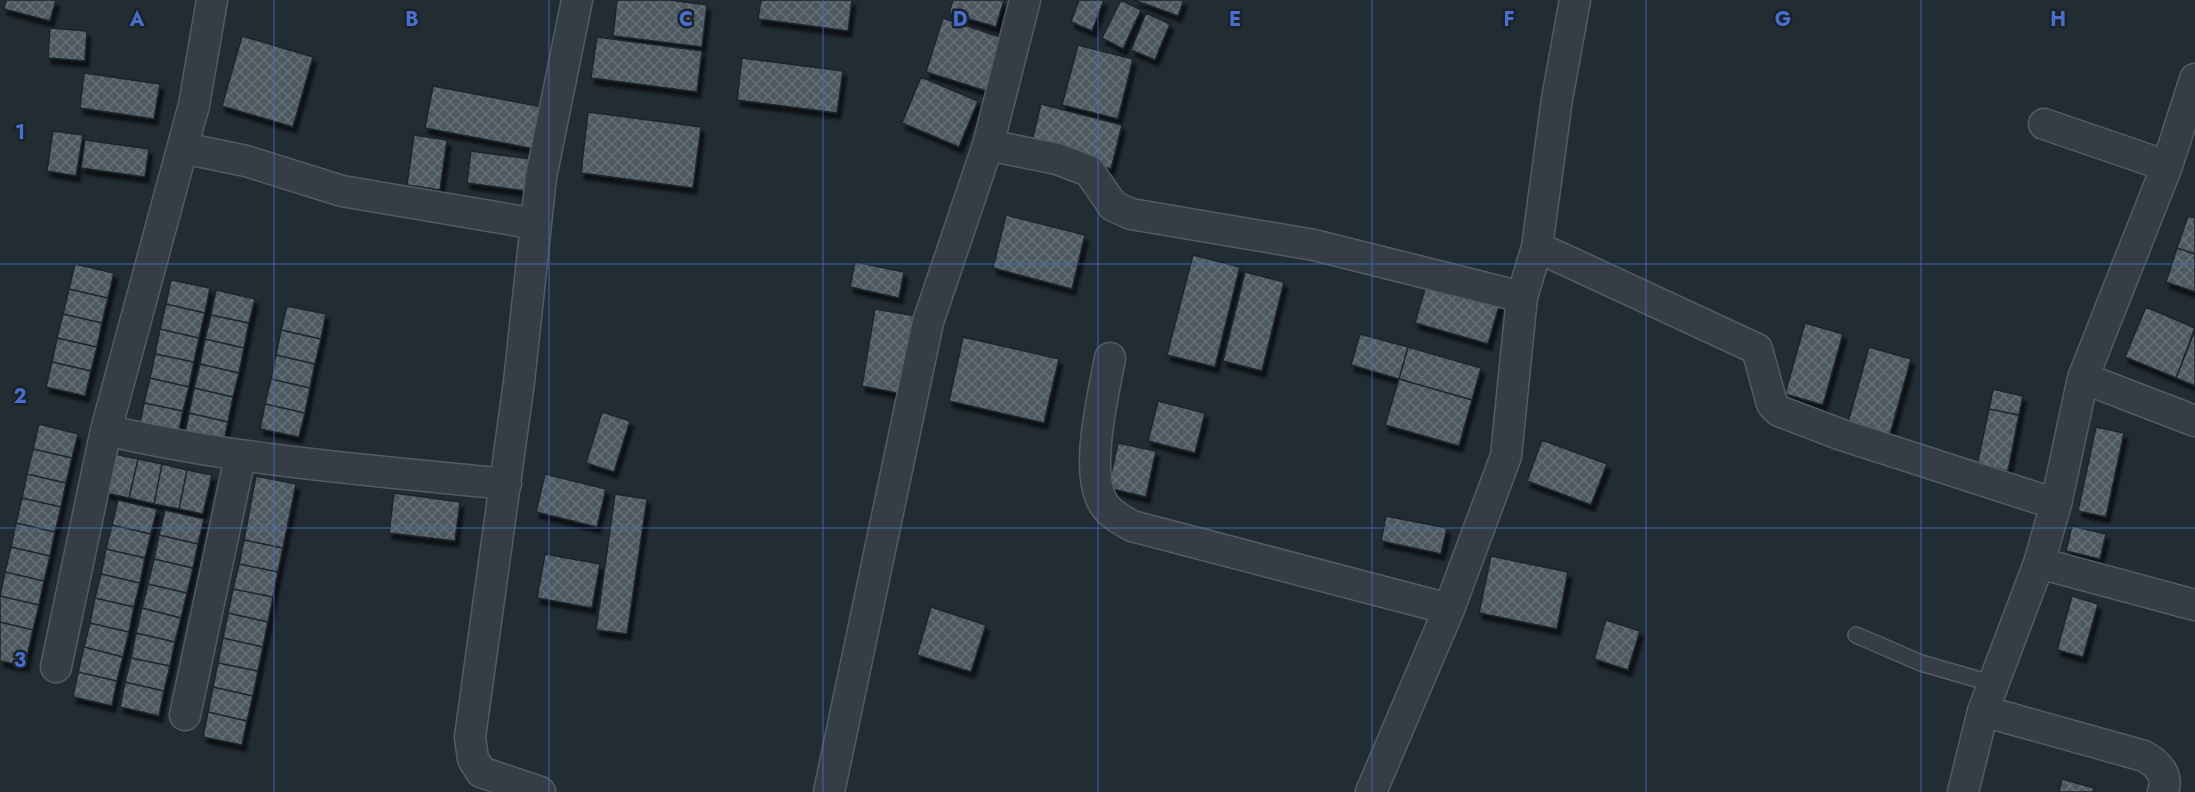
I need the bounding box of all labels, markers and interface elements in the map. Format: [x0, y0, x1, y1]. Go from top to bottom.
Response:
text: A [129, 5, 145, 34]
text: B [405, 5, 419, 34]
text: C [679, 5, 693, 34]
text: D [953, 5, 967, 34]
text: E [1229, 5, 1241, 34]
text: F [1503, 5, 1515, 34]
text: G [1775, 5, 1791, 34]
text: H [2050, 5, 2066, 34]
text: 1 [15, 118, 25, 147]
text: 2 [13, 382, 27, 411]
text: 3 [14, 646, 26, 675]

